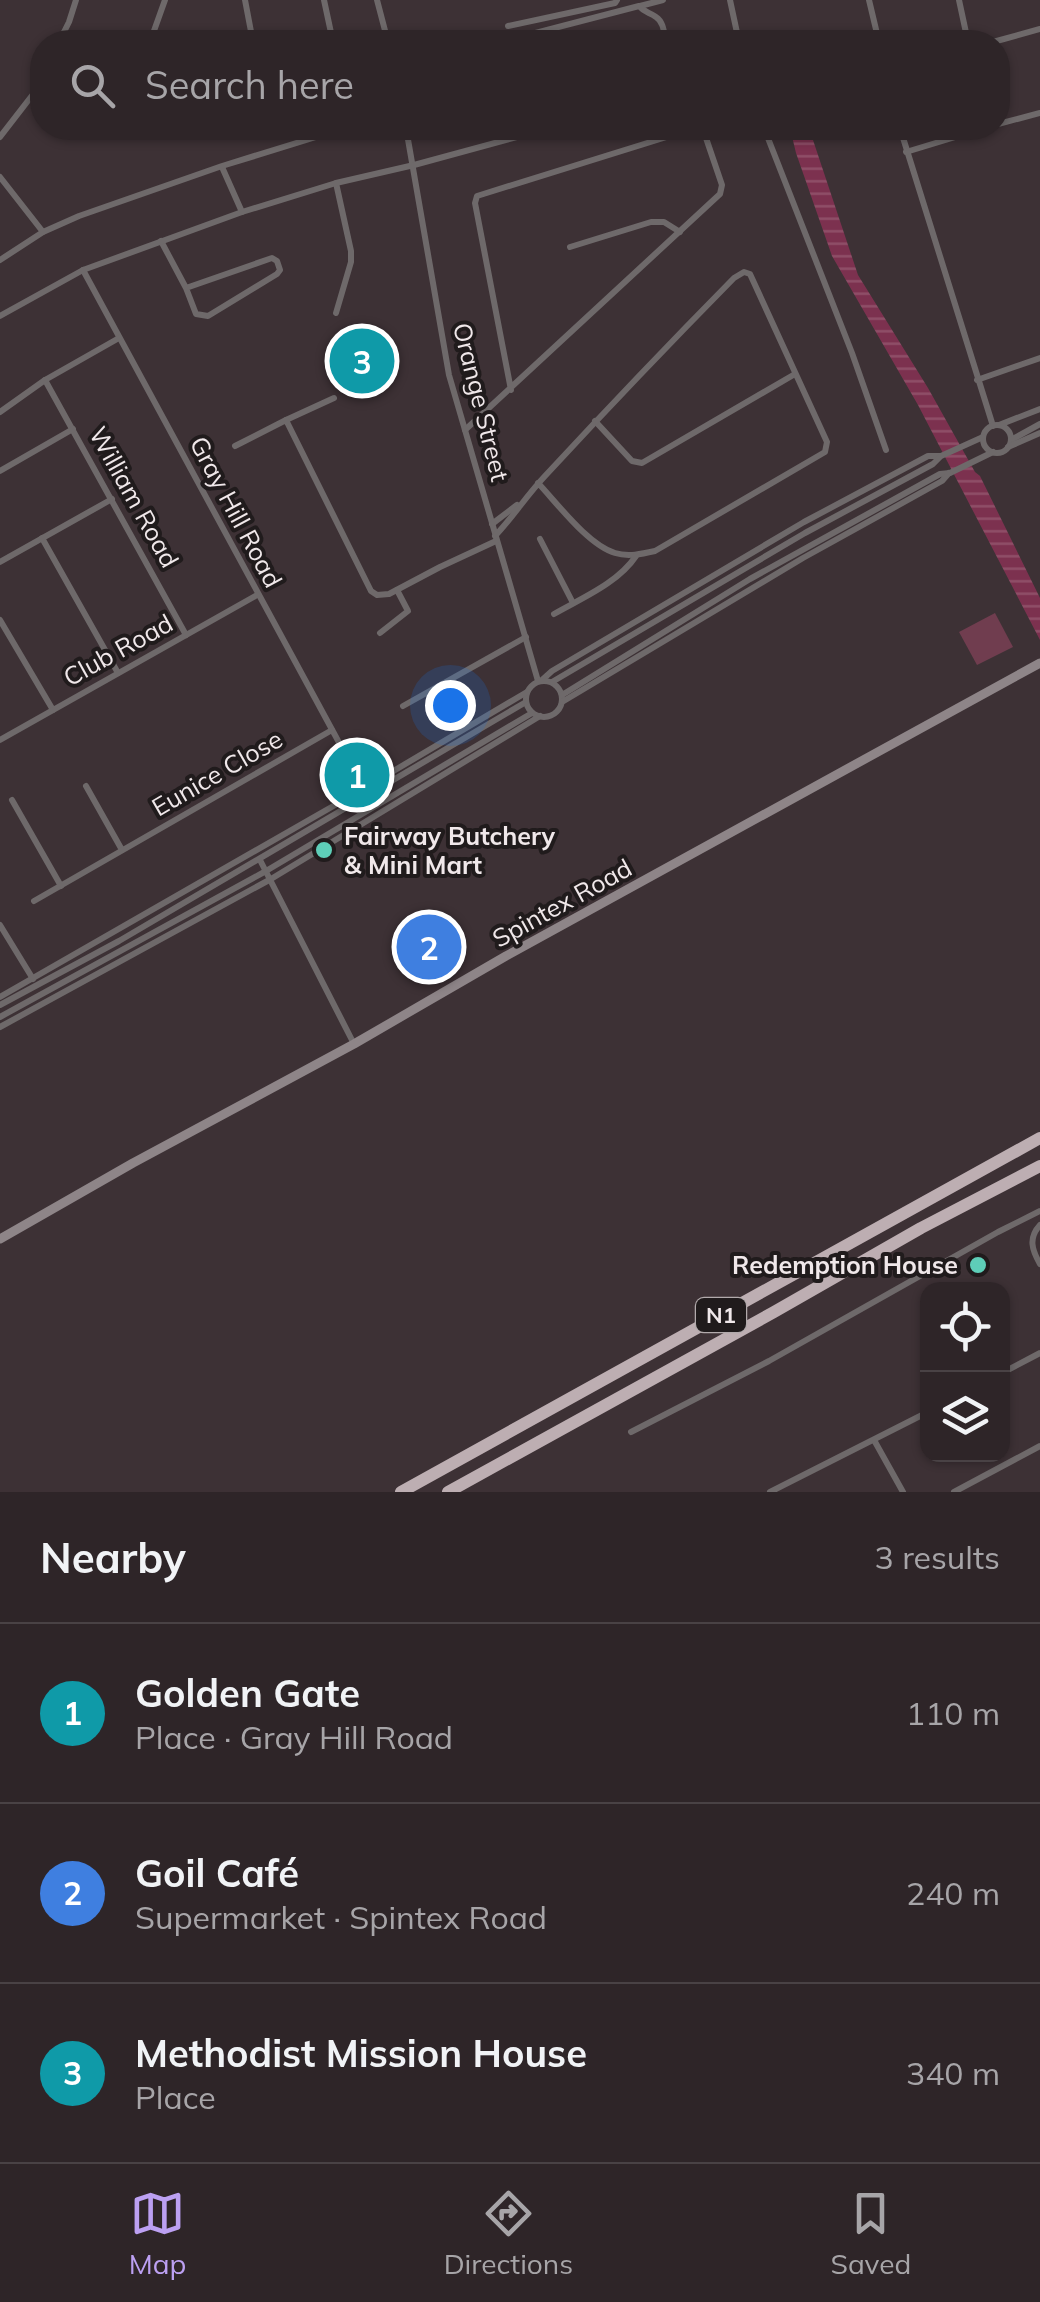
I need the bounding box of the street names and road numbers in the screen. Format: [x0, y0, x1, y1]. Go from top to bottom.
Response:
street label: Orange Street [447, 319, 516, 485]
street label: William Road [83, 421, 186, 573]
street label: Gray Hill Road [184, 431, 289, 593]
street label: Club Road [58, 607, 178, 692]
street label: Eunice Close [146, 723, 287, 822]
street label: Spintex Road [487, 852, 637, 954]
road number: N1 [696, 1298, 746, 1332]

